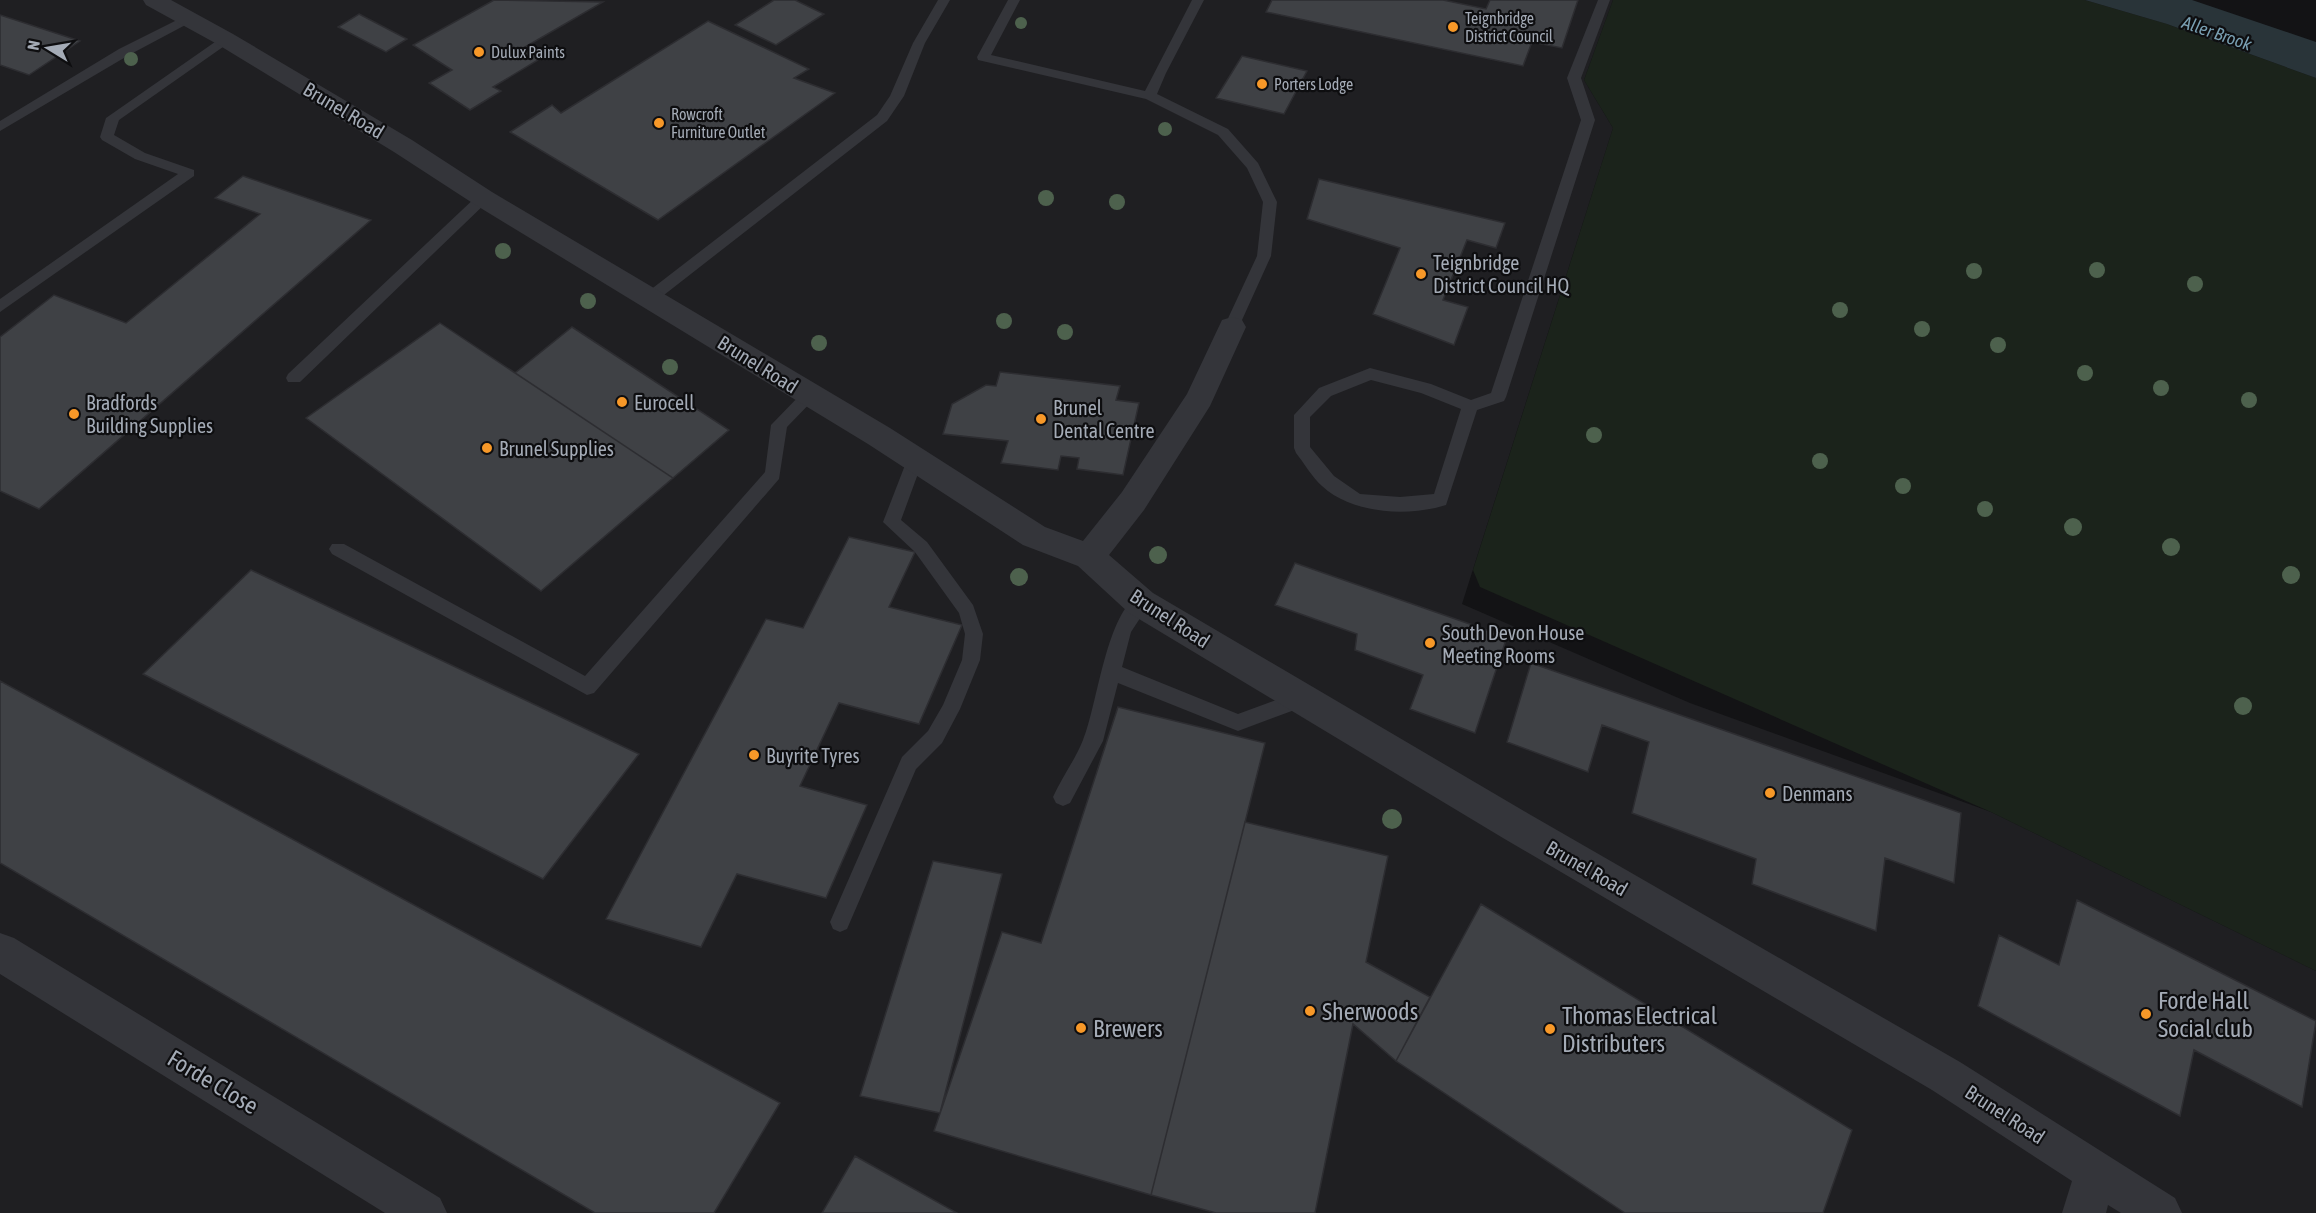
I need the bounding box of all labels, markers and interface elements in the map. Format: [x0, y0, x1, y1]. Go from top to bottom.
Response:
place label: Teignbridge District Council [1465, 9, 1554, 45]
water label: Aller Brook [2179, 11, 2256, 55]
north arrow [18, 18, 78, 78]
marker: Teignbridge District Council [1446, 20, 1460, 34]
text: N [24, 39, 43, 51]
place label: Dulux Paints [491, 43, 565, 61]
marker: Dulux Paints [472, 45, 486, 59]
place label: Porters Lodge [1274, 75, 1353, 94]
street label: Brunel Road [299, 77, 389, 143]
marker: Porters Lodge [1255, 77, 1269, 91]
place label: Rowcroft Furniture Outlet [671, 105, 766, 141]
marker: Rowcroft Furniture Outlet [652, 116, 666, 130]
place label: Teignbridge District Council HQ [1433, 251, 1569, 297]
marker: Teignbridge District Council HQ [1414, 267, 1428, 281]
street label: Brunel Road [714, 330, 802, 398]
place label: Bradfords Building Supplies [86, 391, 213, 437]
place label: Eurocell [634, 391, 695, 414]
marker: Eurocell [615, 395, 629, 409]
place label: Brunel Dental Centre [1053, 396, 1155, 442]
marker: Bradfords Building Supplies [67, 407, 81, 421]
marker: Brunel Dental Centre [1034, 412, 1048, 426]
place label: Brunel Supplies [499, 437, 614, 460]
marker: Brunel Supplies [480, 441, 494, 455]
street label: Brunel Road [1126, 584, 1214, 652]
place label: South Devon House Meeting Rooms [1442, 621, 1584, 667]
marker: South Devon House Meeting Rooms [1423, 636, 1437, 650]
place label: Buyrite Tyres [766, 744, 860, 767]
marker: Buyrite Tyres [747, 748, 761, 762]
place label: Denmans [1782, 782, 1852, 805]
marker: Denmans [1763, 786, 1777, 800]
street label: Brunel Road [1542, 836, 1632, 900]
place label: Forde Hall Social club [2158, 987, 2253, 1042]
place label: Sherwoods [1322, 998, 1418, 1025]
place label: Thomas Electrical Distributers [1562, 1002, 1718, 1057]
marker: Sherwoods [1303, 1004, 1317, 1018]
marker: Forde Hall Social club [2139, 1007, 2153, 1021]
place label: Brewers [1093, 1015, 1163, 1042]
marker: Brewers [1074, 1021, 1088, 1035]
marker: Thomas Electrical Distributers [1543, 1022, 1557, 1036]
street label: Forde Close [163, 1044, 263, 1120]
street label: Brunel Road [1961, 1080, 2049, 1148]

